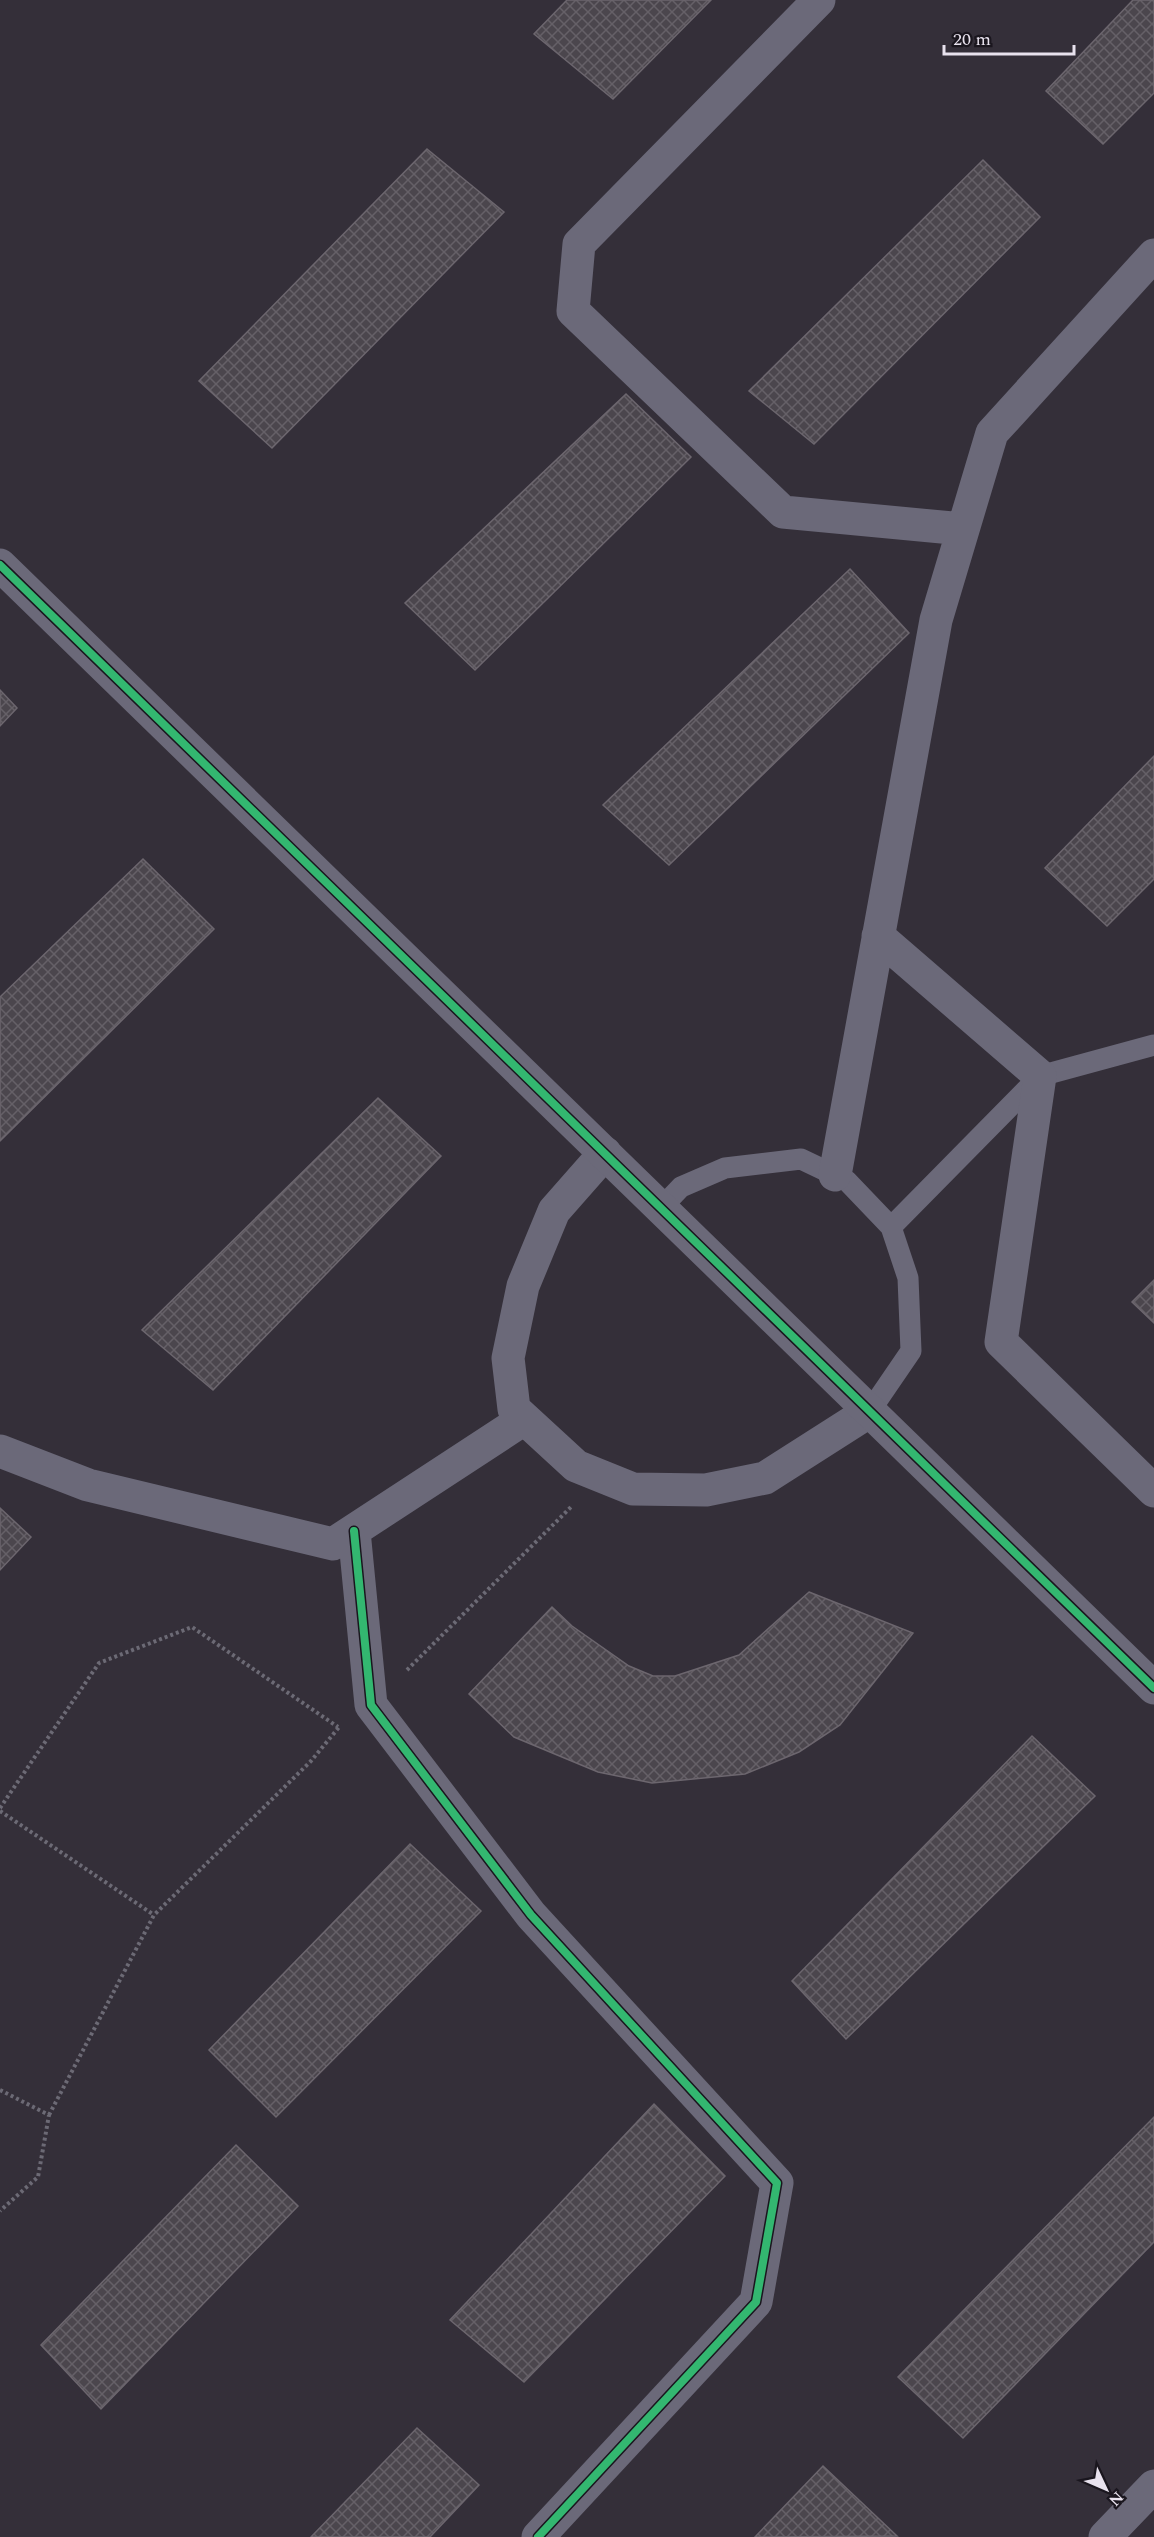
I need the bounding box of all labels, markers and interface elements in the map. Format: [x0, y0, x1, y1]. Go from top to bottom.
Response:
scale bar [944, 18, 1074, 56]
text: 20 m [953, 26, 991, 53]
north arrow [1076, 2459, 1136, 2519]
text: N [1103, 2486, 1129, 2512]

